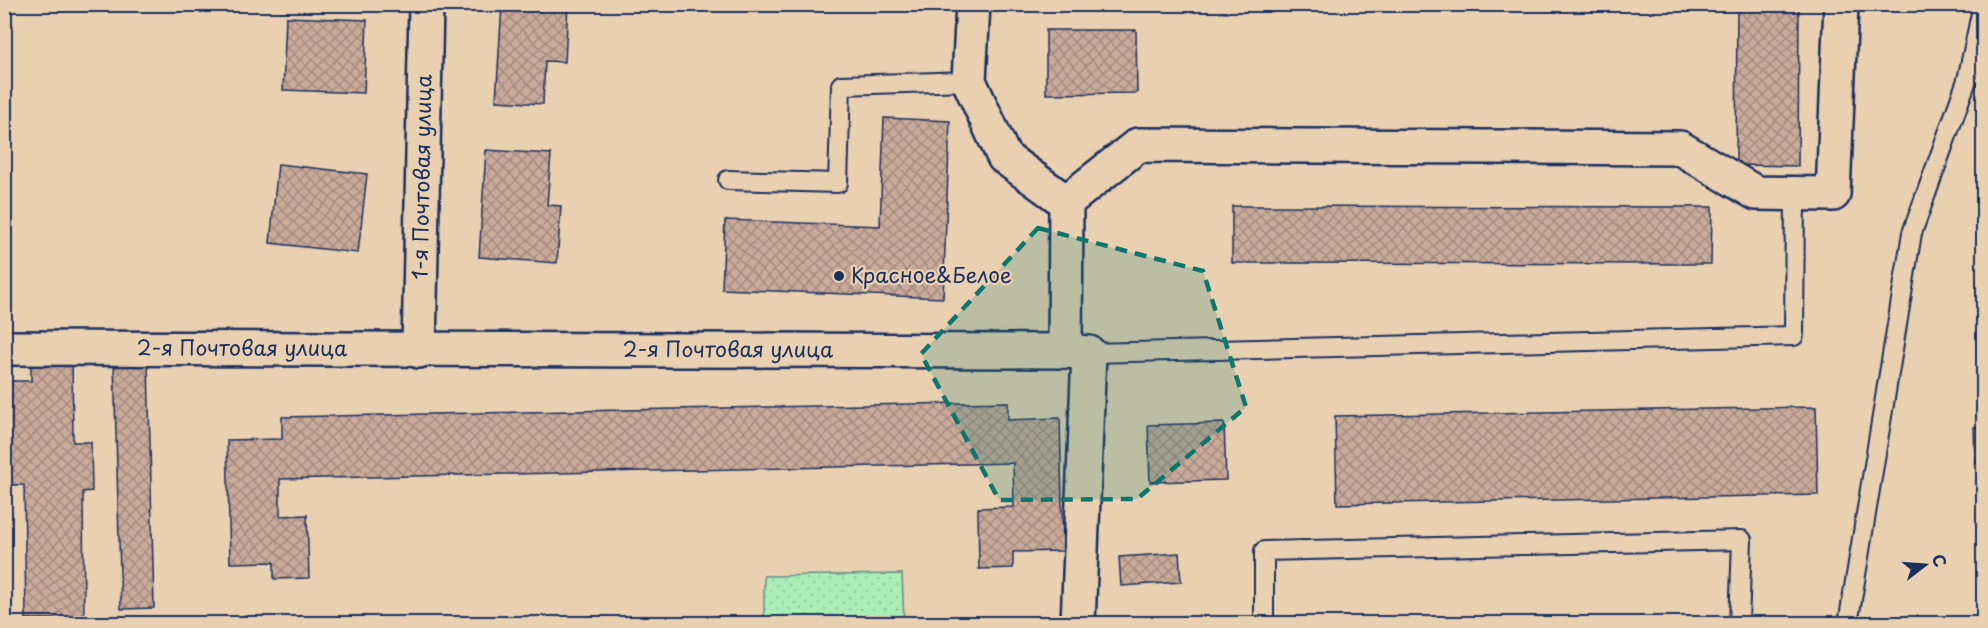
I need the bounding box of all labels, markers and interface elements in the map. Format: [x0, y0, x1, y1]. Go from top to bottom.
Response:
street label: 1-я Почтовая улица [402, 73, 439, 280]
place label: Красное&Белое [851, 258, 1012, 290]
marker: Красное&Белое [832, 269, 846, 283]
street label: 2-я Почтовая улица [137, 330, 348, 363]
street label: 2-я Почтовая улица [623, 332, 834, 364]
north arrow [1895, 535, 1955, 595]
text: С [1927, 551, 1954, 570]

